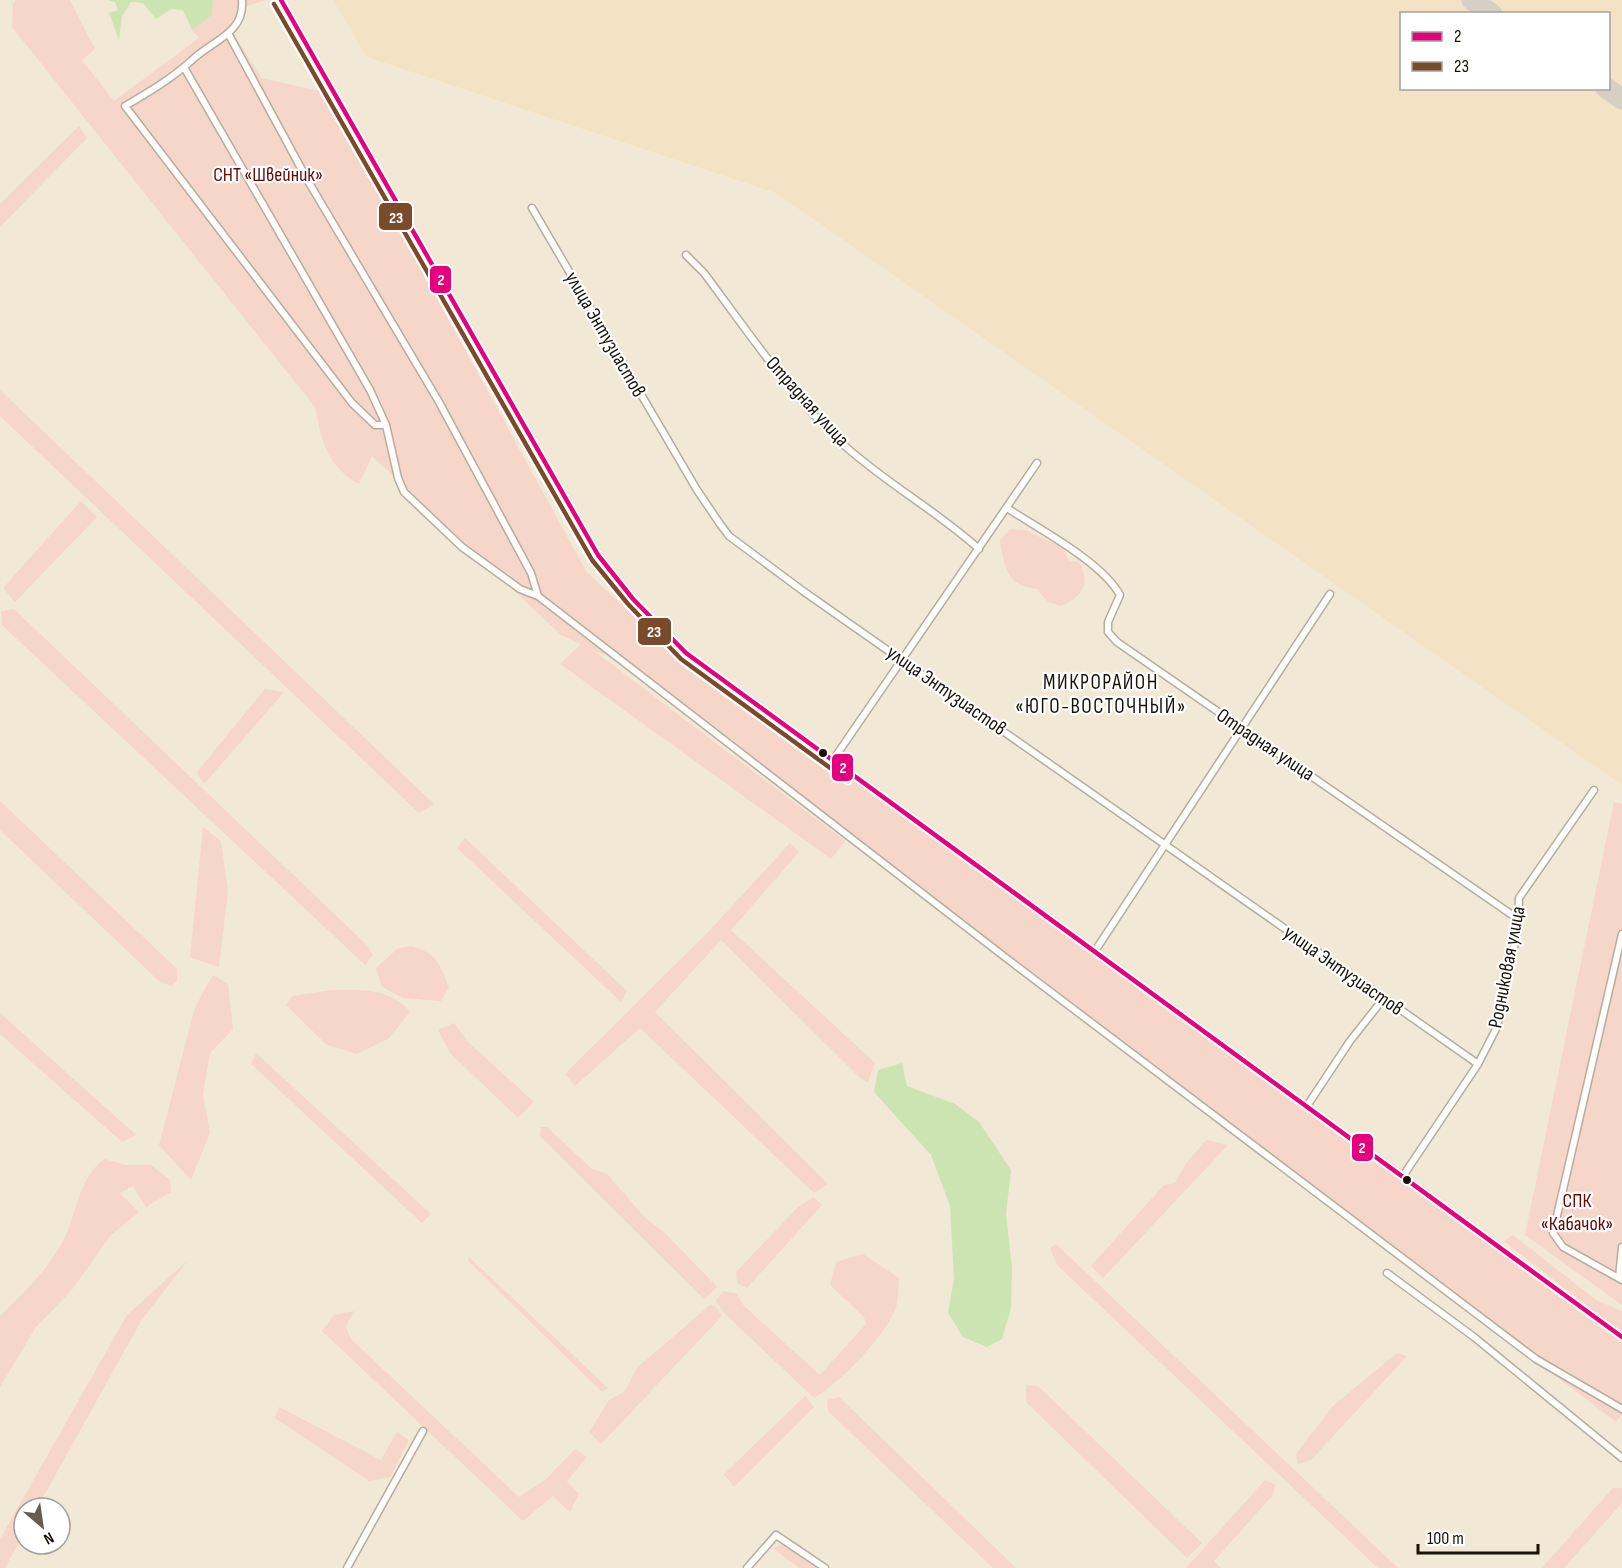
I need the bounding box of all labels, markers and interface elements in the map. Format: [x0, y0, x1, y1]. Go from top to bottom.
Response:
legend [1400, 12, 1610, 90]
text: 2 [1454, 26, 1461, 47]
text: 23 [1454, 56, 1469, 77]
park label: СНТ «Швейник» [213, 163, 323, 187]
line badge: 23 [378, 202, 413, 231]
text: 23 [389, 209, 403, 228]
line badge: 2 [429, 265, 452, 294]
street label: улица Энтузиастов [560, 267, 651, 402]
text: 2 [437, 271, 445, 290]
street label: Отрадная улица [761, 352, 854, 452]
line badge: 23 [637, 617, 672, 646]
text: 23 [647, 623, 661, 642]
street label: улица Энтузиастов [882, 641, 1011, 741]
district label: МИКРОРАЙОН «ЮГО-ВОСТОЧНЫЙ» [1015, 670, 1187, 719]
street label: Отрадная улица [1212, 703, 1319, 786]
unlabelled marker [817, 747, 829, 759]
line badge: 2 [831, 753, 854, 782]
text: 2 [839, 759, 847, 778]
street label: Родниковая улица [1483, 904, 1531, 1030]
street label: улица Энтузиастов [1279, 921, 1408, 1021]
line badge: 2 [1351, 1133, 1374, 1162]
text: 2 [1358, 1139, 1366, 1158]
unlabelled marker [1401, 1174, 1413, 1186]
park label: СПК «Кабачок» [1541, 1189, 1613, 1236]
north arrow [12, 1496, 72, 1556]
scale bar [1418, 1517, 1538, 1555]
text: N [40, 1527, 57, 1548]
text: 100 m [1427, 1528, 1464, 1549]

